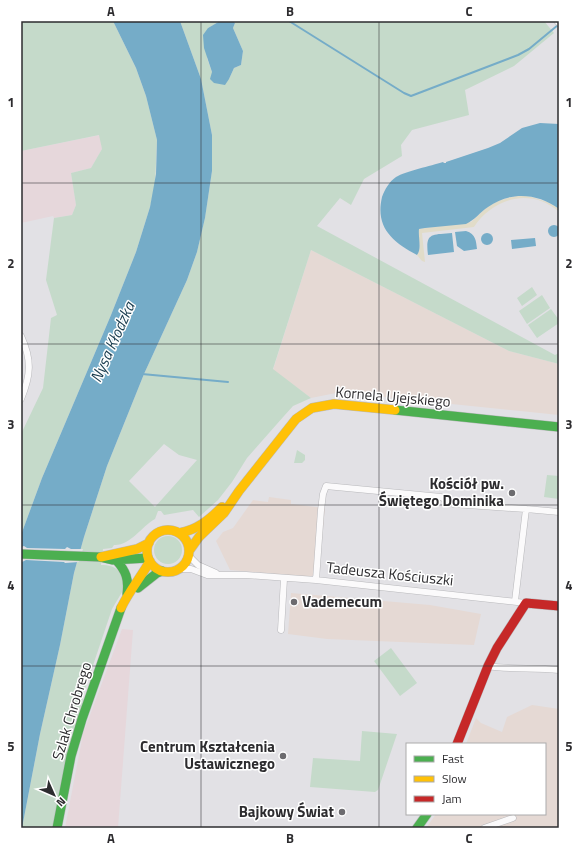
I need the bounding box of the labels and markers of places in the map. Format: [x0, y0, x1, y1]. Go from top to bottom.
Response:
place label: Kościół pw. Świętego Dominika [379, 472, 504, 512]
marker: Kościół pw. Świętego Dominika [507, 488, 517, 498]
place label: Vademecum [302, 590, 382, 613]
marker: Vademecum [289, 597, 299, 607]
place label: Centrum Kształcenia Ustawicznego [140, 735, 275, 775]
marker: Centrum Kształcenia Ustawicznego [278, 751, 288, 761]
place label: Bajkowy Świat [239, 800, 335, 823]
marker: Bajkowy Świat [337, 807, 347, 817]

